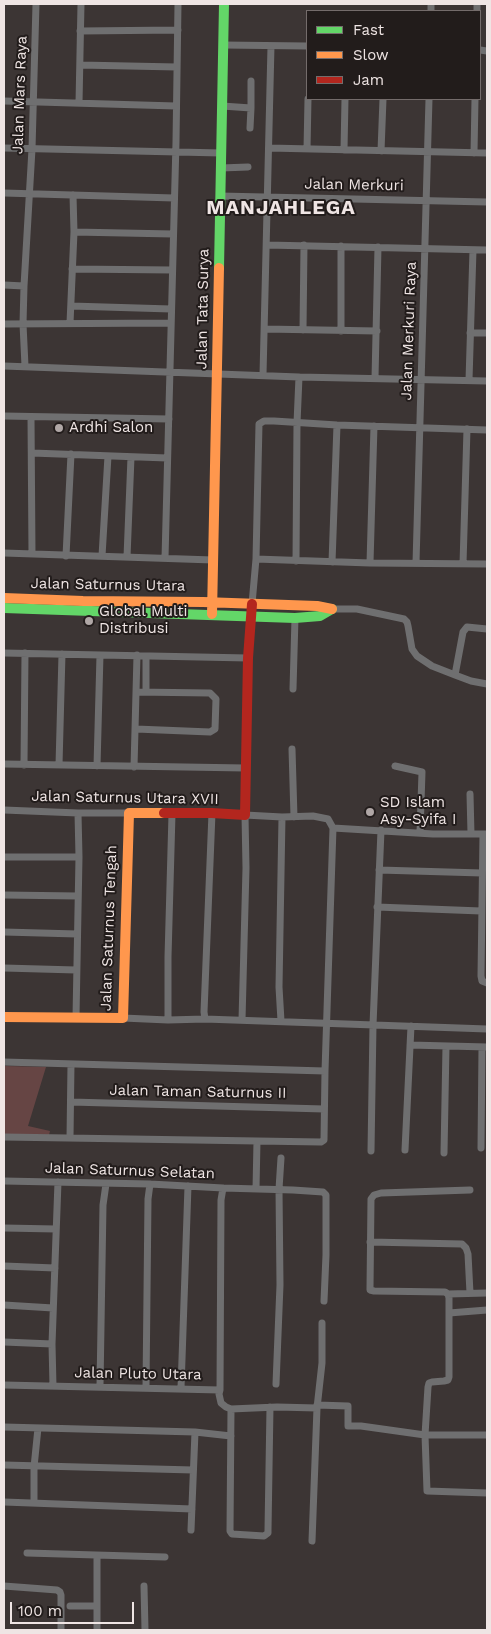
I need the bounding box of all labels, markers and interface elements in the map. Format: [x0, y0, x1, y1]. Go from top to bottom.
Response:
legend [306, 10, 481, 100]
text: Fast [353, 21, 384, 39]
street label: Jalan Mars Raya [9, 36, 31, 154]
text: Slow [353, 46, 389, 64]
text: Jam [353, 71, 384, 89]
street label: Jalan Merkuri [304, 175, 404, 195]
district label: MANJAHLEGA [205, 196, 357, 220]
street label: Jalan Tata Surya [193, 248, 213, 370]
street label: Jalan Merkuri Raya [398, 261, 420, 401]
place label: Ardhi Salon [69, 419, 153, 437]
marker: Ardhi Salon [53, 422, 65, 434]
street label: Jalan Saturnus Utara [30, 575, 186, 595]
place label: Global Multi Distribusi [99, 603, 188, 638]
marker: Global Multi Distribusi [83, 615, 95, 627]
street label: Jalan Saturnus Utara XVII [31, 787, 219, 809]
place label: SD Islam Asy-Syifa I [380, 794, 456, 829]
marker: SD Islam Asy-Syifa I [364, 806, 376, 818]
street label: Jalan Saturnus Tengah [97, 845, 121, 1011]
street label: Jalan Taman Saturnus II [109, 1081, 287, 1103]
street label: Jalan Saturnus Selatan [45, 1159, 215, 1183]
street label: Jalan Pluto Utara [74, 1364, 202, 1384]
scale bar [12, 1592, 136, 1624]
text: 100 m [18, 1602, 62, 1620]

